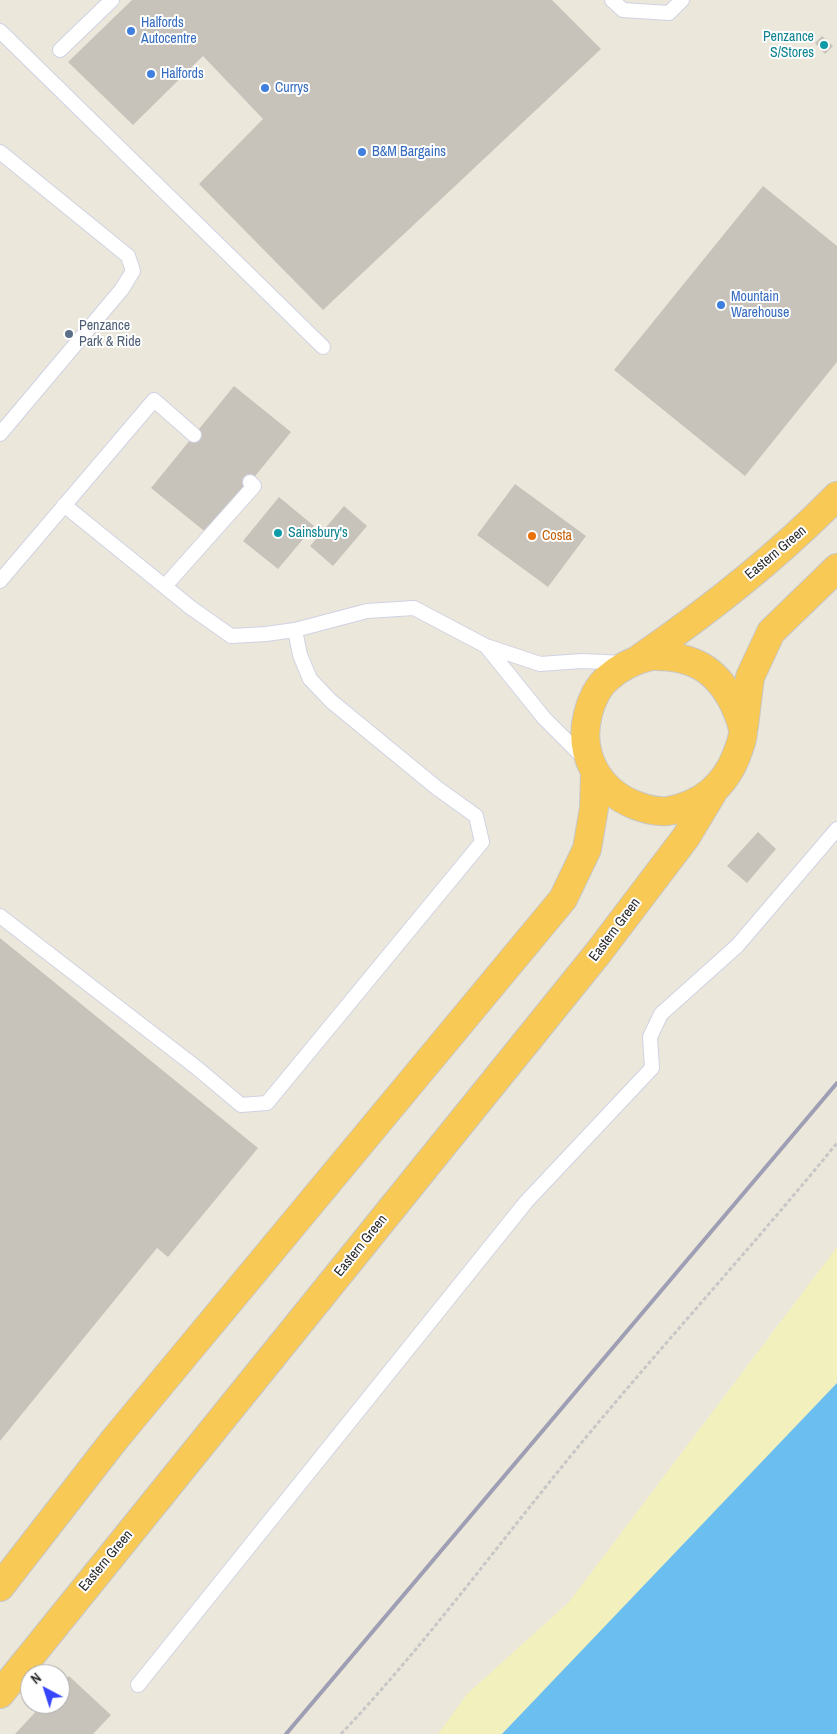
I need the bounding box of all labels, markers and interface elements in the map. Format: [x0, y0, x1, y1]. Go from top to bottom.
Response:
place label: Halfords Autocentre [141, 15, 197, 48]
marker: Halfords Autocentre [125, 25, 137, 37]
place label: Penzance S/Stores [763, 29, 814, 62]
marker: Penzance S/Stores [818, 39, 830, 51]
place label: Halfords [161, 66, 204, 82]
marker: Halfords [145, 68, 157, 80]
place label: Currys [275, 80, 309, 96]
marker: Currys [259, 82, 271, 94]
place label: B&M Bargains [372, 144, 446, 160]
marker: B&M Bargains [356, 146, 368, 158]
place label: Mountain Warehouse [731, 289, 789, 322]
marker: Mountain Warehouse [715, 299, 727, 311]
place label: Penzance Park & Ride [79, 318, 141, 351]
marker: Penzance Park & Ride [63, 328, 75, 340]
street label: Eastern Green [742, 523, 810, 583]
place label: Sainsbury's [288, 525, 348, 541]
marker: Sainsbury's [272, 527, 284, 539]
place label: Costa [542, 528, 572, 544]
marker: Costa [526, 530, 538, 542]
street label: Eastern Green [586, 895, 644, 965]
street label: Eastern Green [331, 1212, 391, 1280]
street label: Eastern Green [76, 1527, 136, 1595]
north arrow [20, 1664, 70, 1714]
text: N [27, 1669, 45, 1688]

